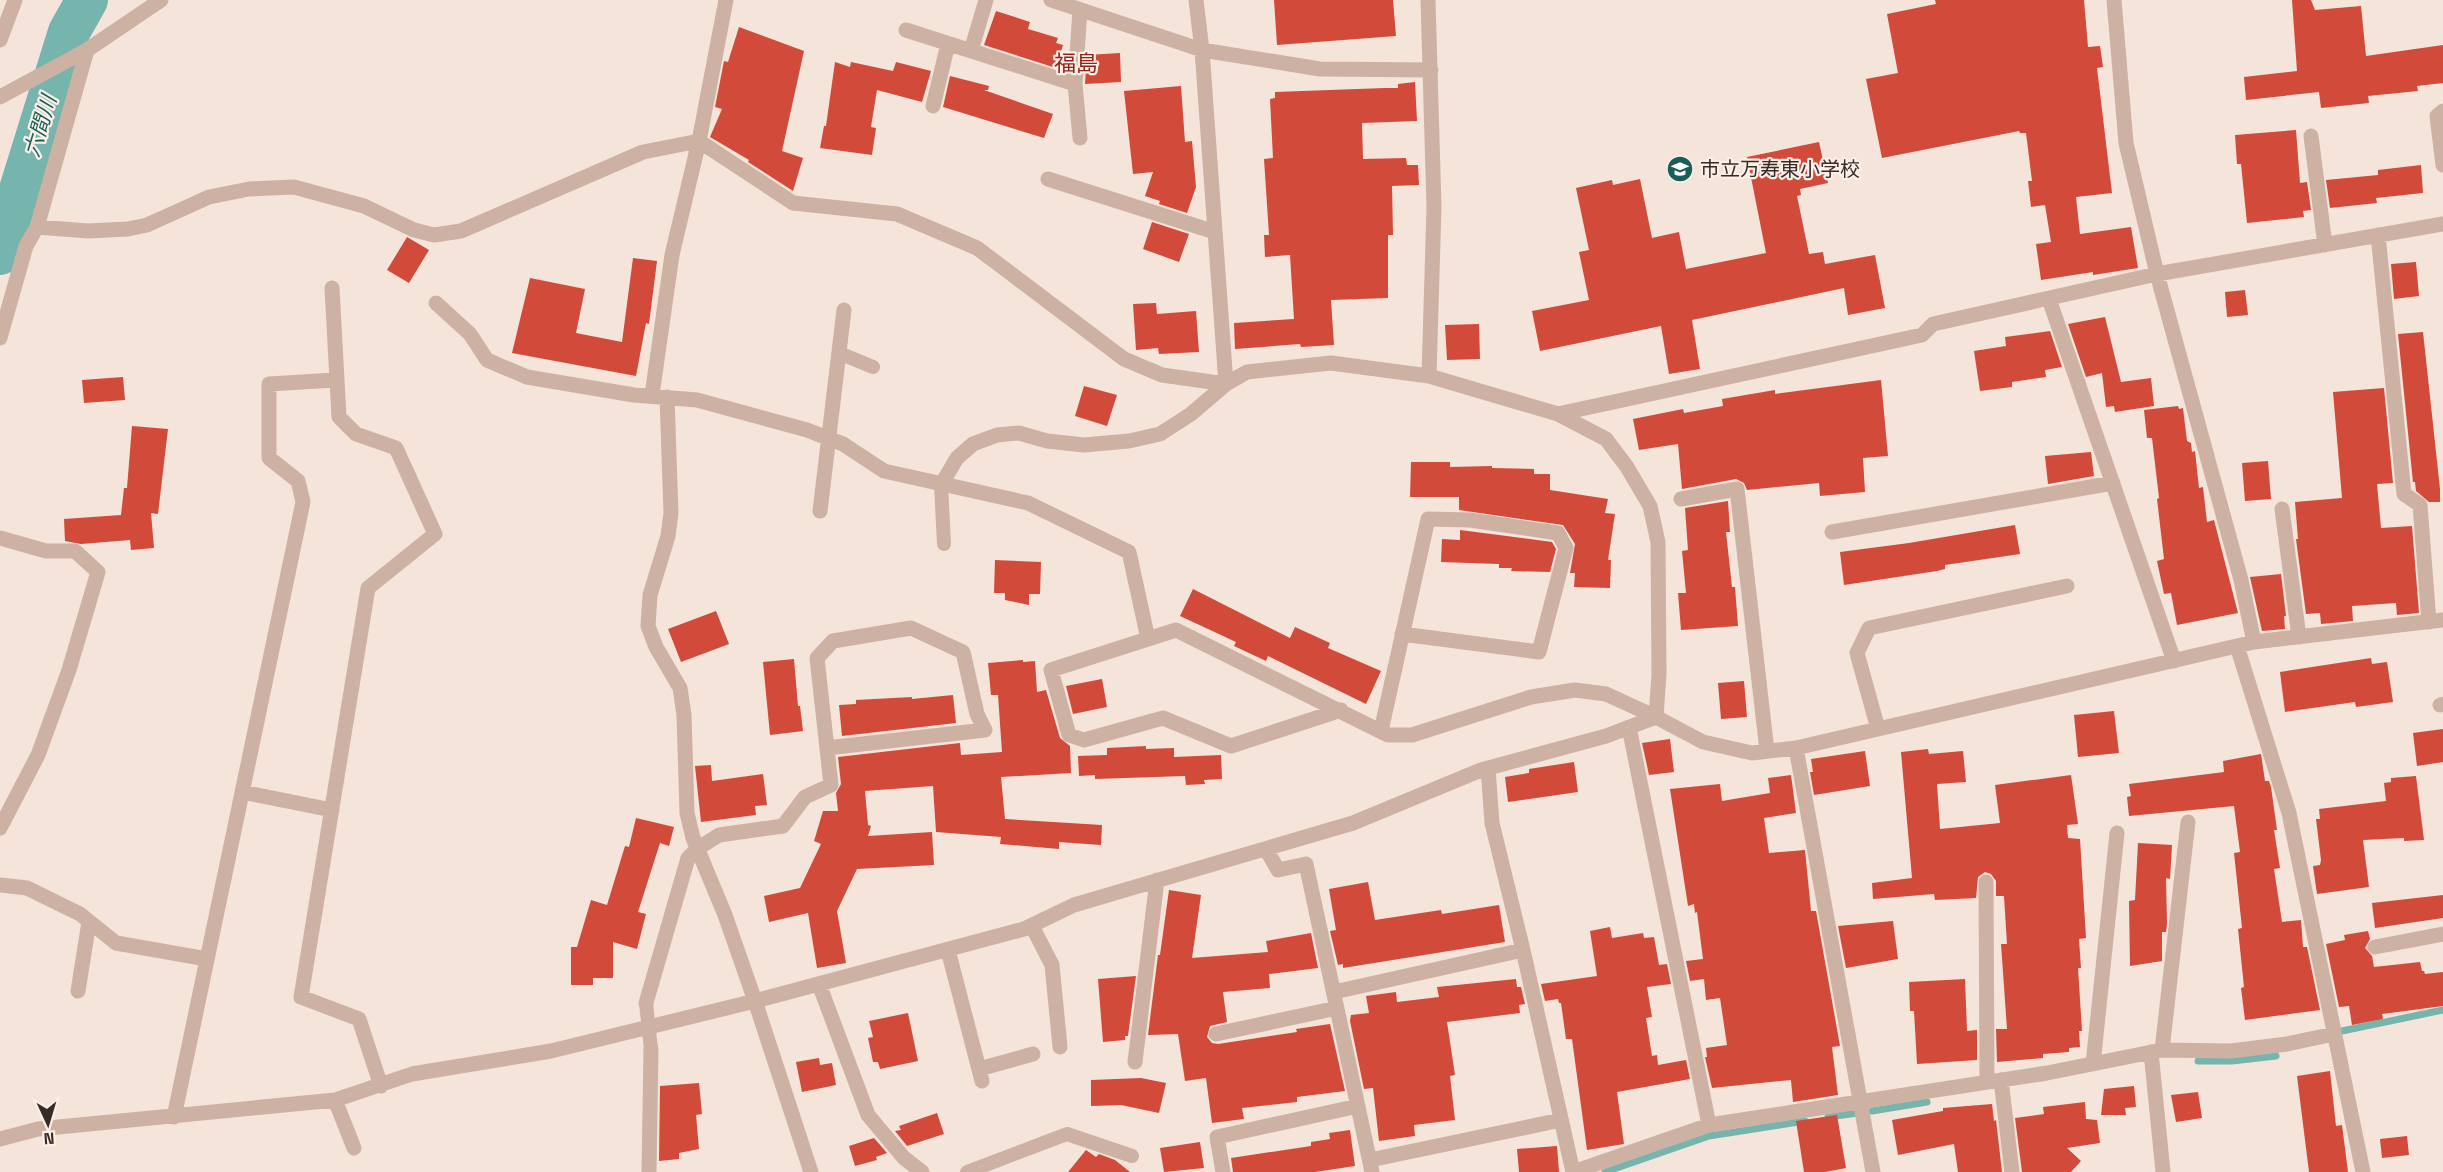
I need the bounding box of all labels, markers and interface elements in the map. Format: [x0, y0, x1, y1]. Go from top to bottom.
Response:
district label: 福島 [1054, 49, 1098, 77]
water label: 六間川 [18, 90, 63, 160]
school or university icon: 市立万寿東小学校 [1665, 154, 1695, 184]
place label: 市立万寿東小学校 [1700, 156, 1860, 182]
north arrow [18, 1094, 78, 1154]
text: N [43, 1128, 55, 1149]

